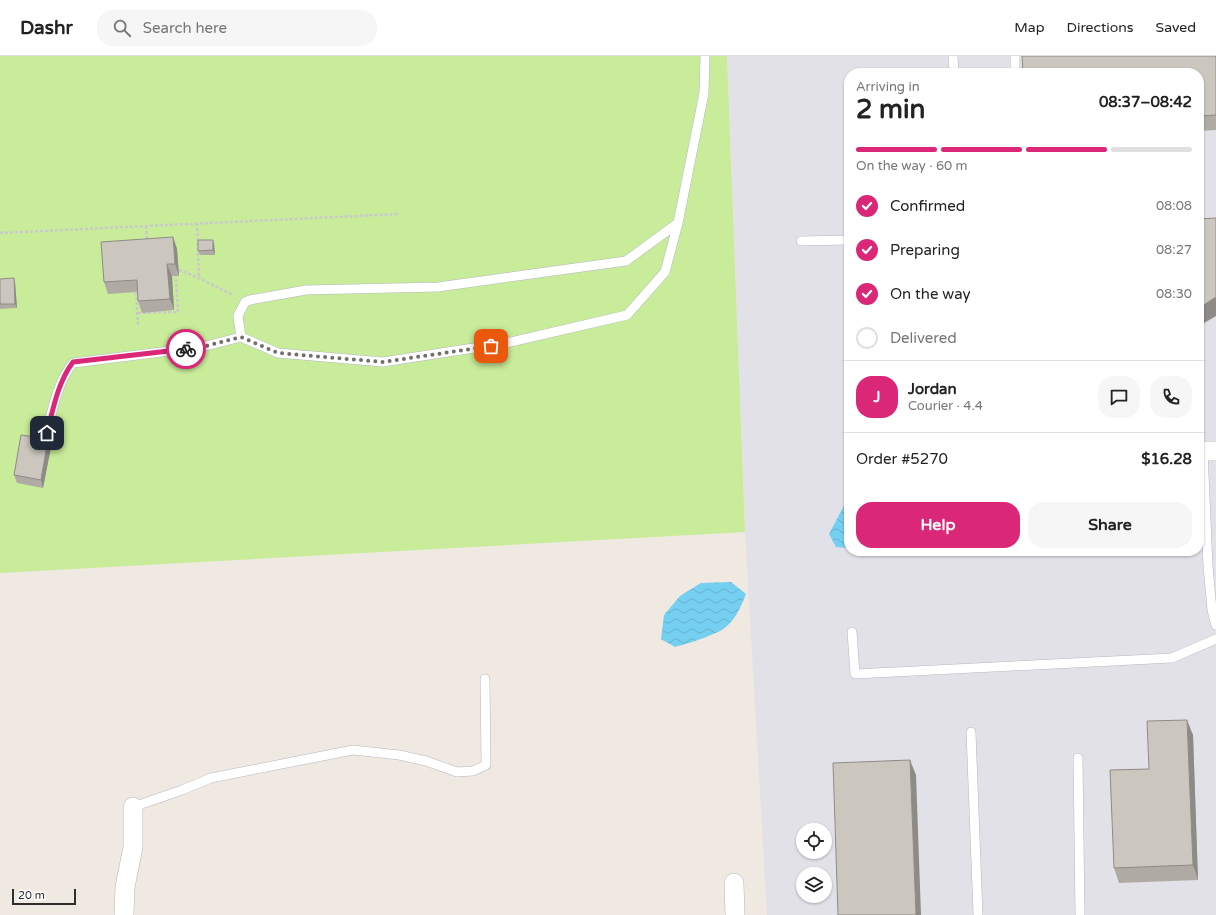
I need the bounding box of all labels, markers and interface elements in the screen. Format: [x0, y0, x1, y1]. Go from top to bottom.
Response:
search box [97, 10, 377, 46]
text: Dashr [20, 17, 73, 39]
icon: search [111, 17, 133, 39]
text: Search here [143, 19, 227, 37]
text: Map [1014, 19, 1045, 36]
text: Directions [1067, 19, 1134, 36]
text: Saved [1156, 19, 1196, 36]
text: Arriving in [856, 79, 920, 95]
text: 08:37–08:42 [1099, 93, 1192, 111]
text: 2 min [856, 94, 925, 125]
text: On the way · 60 m [856, 158, 968, 174]
icon: check [856, 195, 878, 217]
text: Confirmed [890, 197, 965, 215]
text: 08:08 [1156, 198, 1192, 214]
icon: check [856, 239, 878, 261]
text: Preparing [890, 241, 960, 259]
text: 08:27 [1156, 242, 1192, 258]
icon: check [856, 283, 878, 305]
text: On the way [890, 285, 970, 303]
text: 08:30 [1156, 286, 1192, 302]
courier [166, 329, 206, 369]
pin [474, 329, 508, 363]
text: Delivered [890, 329, 957, 347]
icon: bag [480, 335, 502, 357]
icon: bike [175, 338, 197, 360]
button: chat [1098, 376, 1140, 418]
button: phone [1150, 376, 1192, 418]
text: Jordan [908, 380, 957, 398]
text: J [874, 388, 881, 406]
text: Courier · 4.4 [908, 398, 983, 414]
pin [30, 416, 64, 450]
icon: home [36, 422, 58, 444]
text: Order #5270 [856, 450, 948, 468]
text: $16.28 [1141, 450, 1192, 468]
button: Help [856, 502, 1020, 548]
button: Share [1028, 502, 1192, 548]
map controls [796, 823, 832, 903]
button: locate [796, 823, 832, 859]
button: layers [796, 867, 832, 903]
scale bar [12, 887, 76, 906]
text: 20 m [18, 889, 45, 902]

